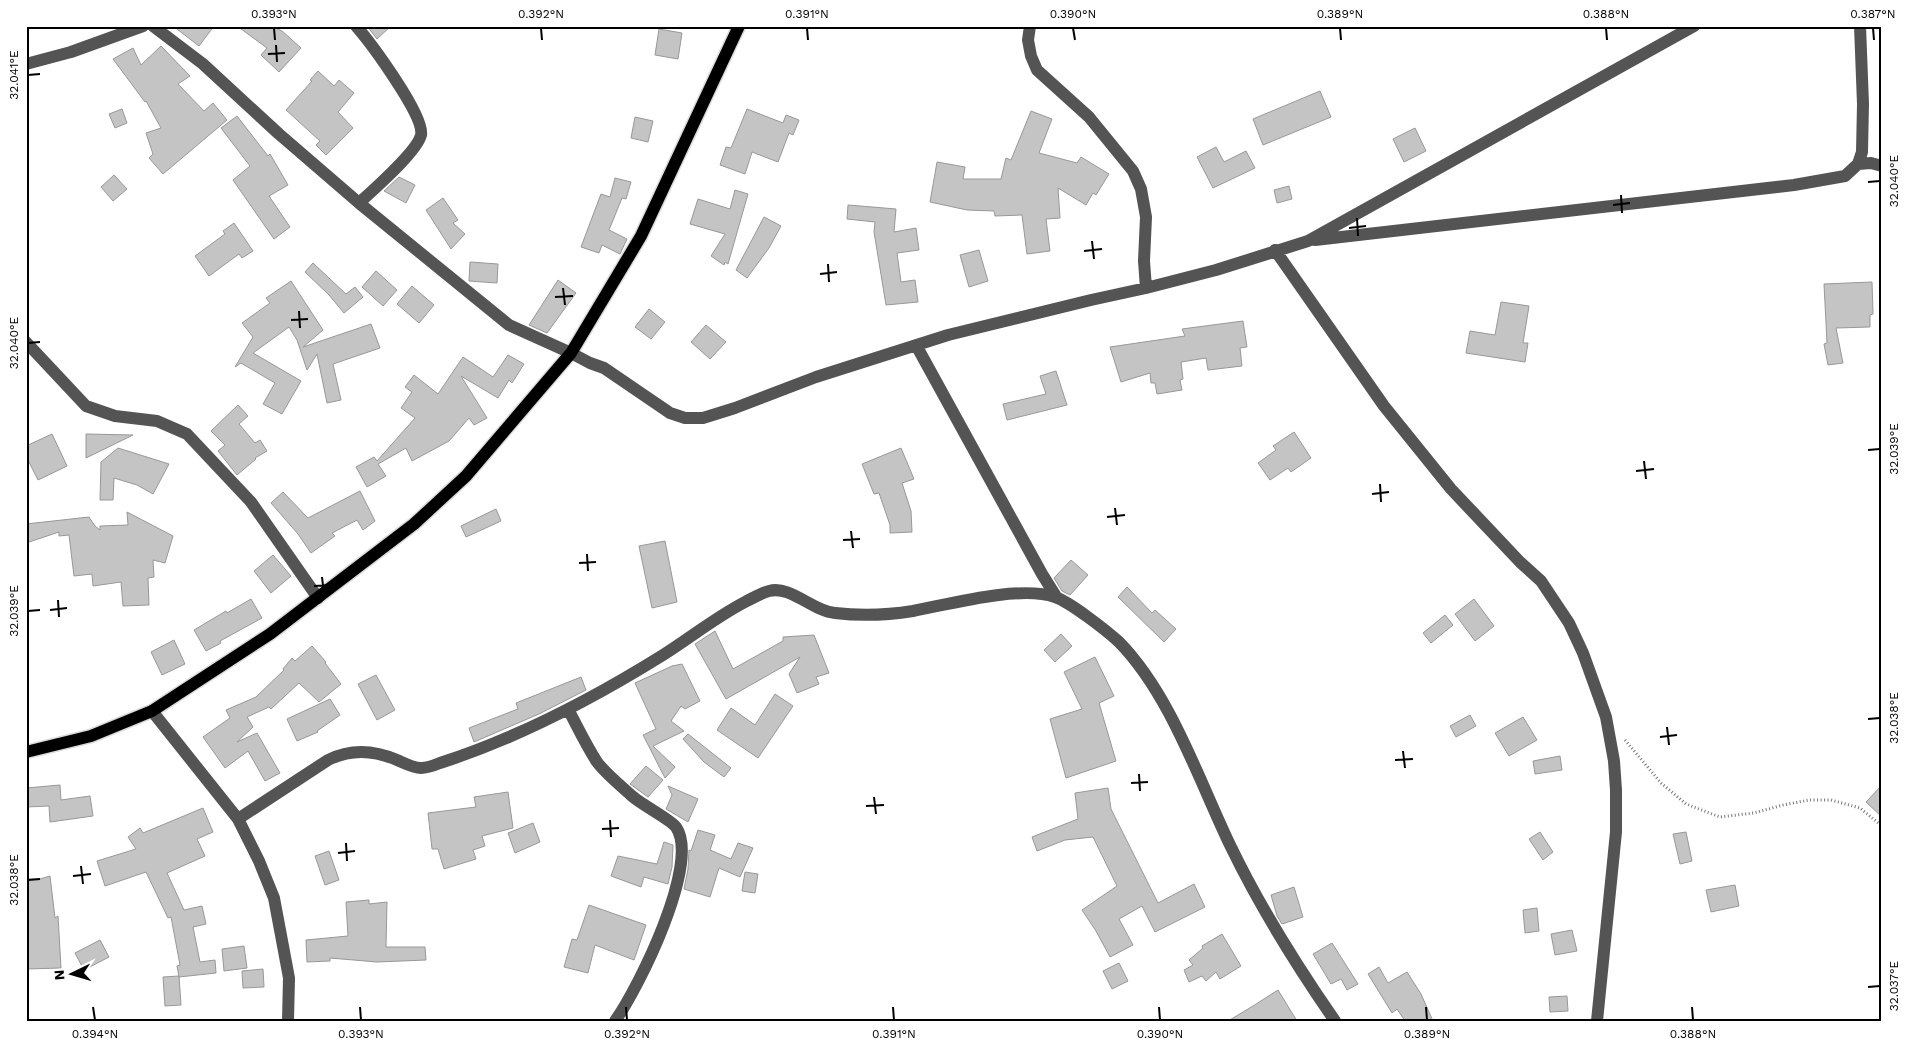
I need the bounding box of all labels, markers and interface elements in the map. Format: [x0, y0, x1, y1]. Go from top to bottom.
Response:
text: 0.393°N [251, 7, 297, 21]
text: 0.392°N [518, 7, 564, 21]
text: 0.391°N [785, 7, 829, 21]
text: 0.390°N [1050, 7, 1096, 21]
text: 0.389°N [1317, 7, 1363, 21]
text: 0.388°N [1583, 7, 1629, 21]
text: 0.387°N [1850, 7, 1896, 21]
text: 32.041°E [7, 50, 21, 100]
text: 32.040°E [1887, 154, 1901, 207]
text: 32.040°E [7, 316, 21, 369]
text: 32.039°E [1887, 423, 1901, 475]
text: 32.039°E [7, 585, 21, 637]
text: 32.038°E [1887, 692, 1901, 744]
text: 32.038°E [7, 854, 21, 906]
north arrow [48, 950, 98, 1000]
text: 32.037°E [1887, 960, 1901, 1011]
text: N [51, 969, 67, 981]
text: 0.394°N [72, 1027, 118, 1041]
text: 0.393°N [338, 1027, 384, 1041]
text: 0.392°N [604, 1027, 650, 1041]
text: 0.391°N [872, 1027, 916, 1041]
text: 0.390°N [1137, 1027, 1183, 1041]
text: 0.389°N [1404, 1027, 1450, 1041]
text: 0.388°N [1670, 1027, 1716, 1041]

